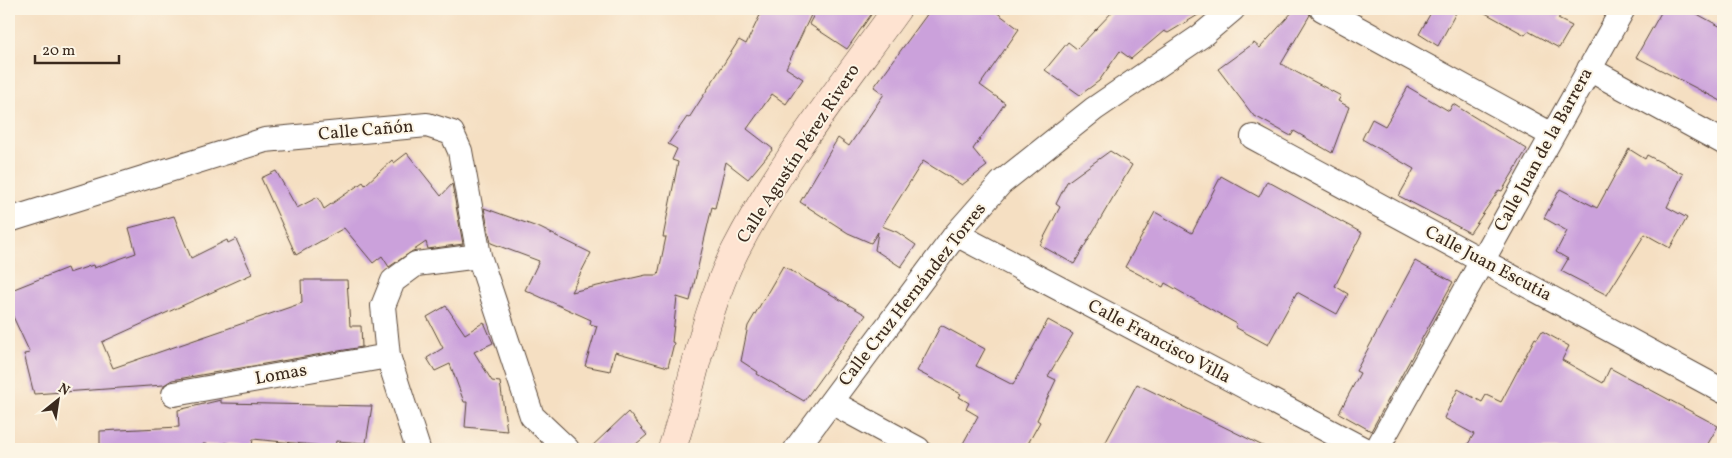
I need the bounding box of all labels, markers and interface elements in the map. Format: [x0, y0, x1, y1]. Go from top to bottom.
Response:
scale bar [35, 32, 119, 64]
text: 20 m [42, 41, 75, 62]
street label: Calle Agustín Pérez Rivero [731, 59, 867, 249]
street label: Calle Juan de la Barrera [1489, 64, 1599, 236]
street label: Calle Cañón [317, 114, 415, 148]
street label: Calle Cruz Hernández Torres [833, 198, 993, 392]
street label: Calle Juan Escutia [1420, 220, 1556, 308]
street label: Calle Francisco Villa [1083, 294, 1235, 390]
street label: Lomas [253, 358, 309, 392]
north arrow [32, 376, 82, 426]
text: N [55, 379, 73, 401]

